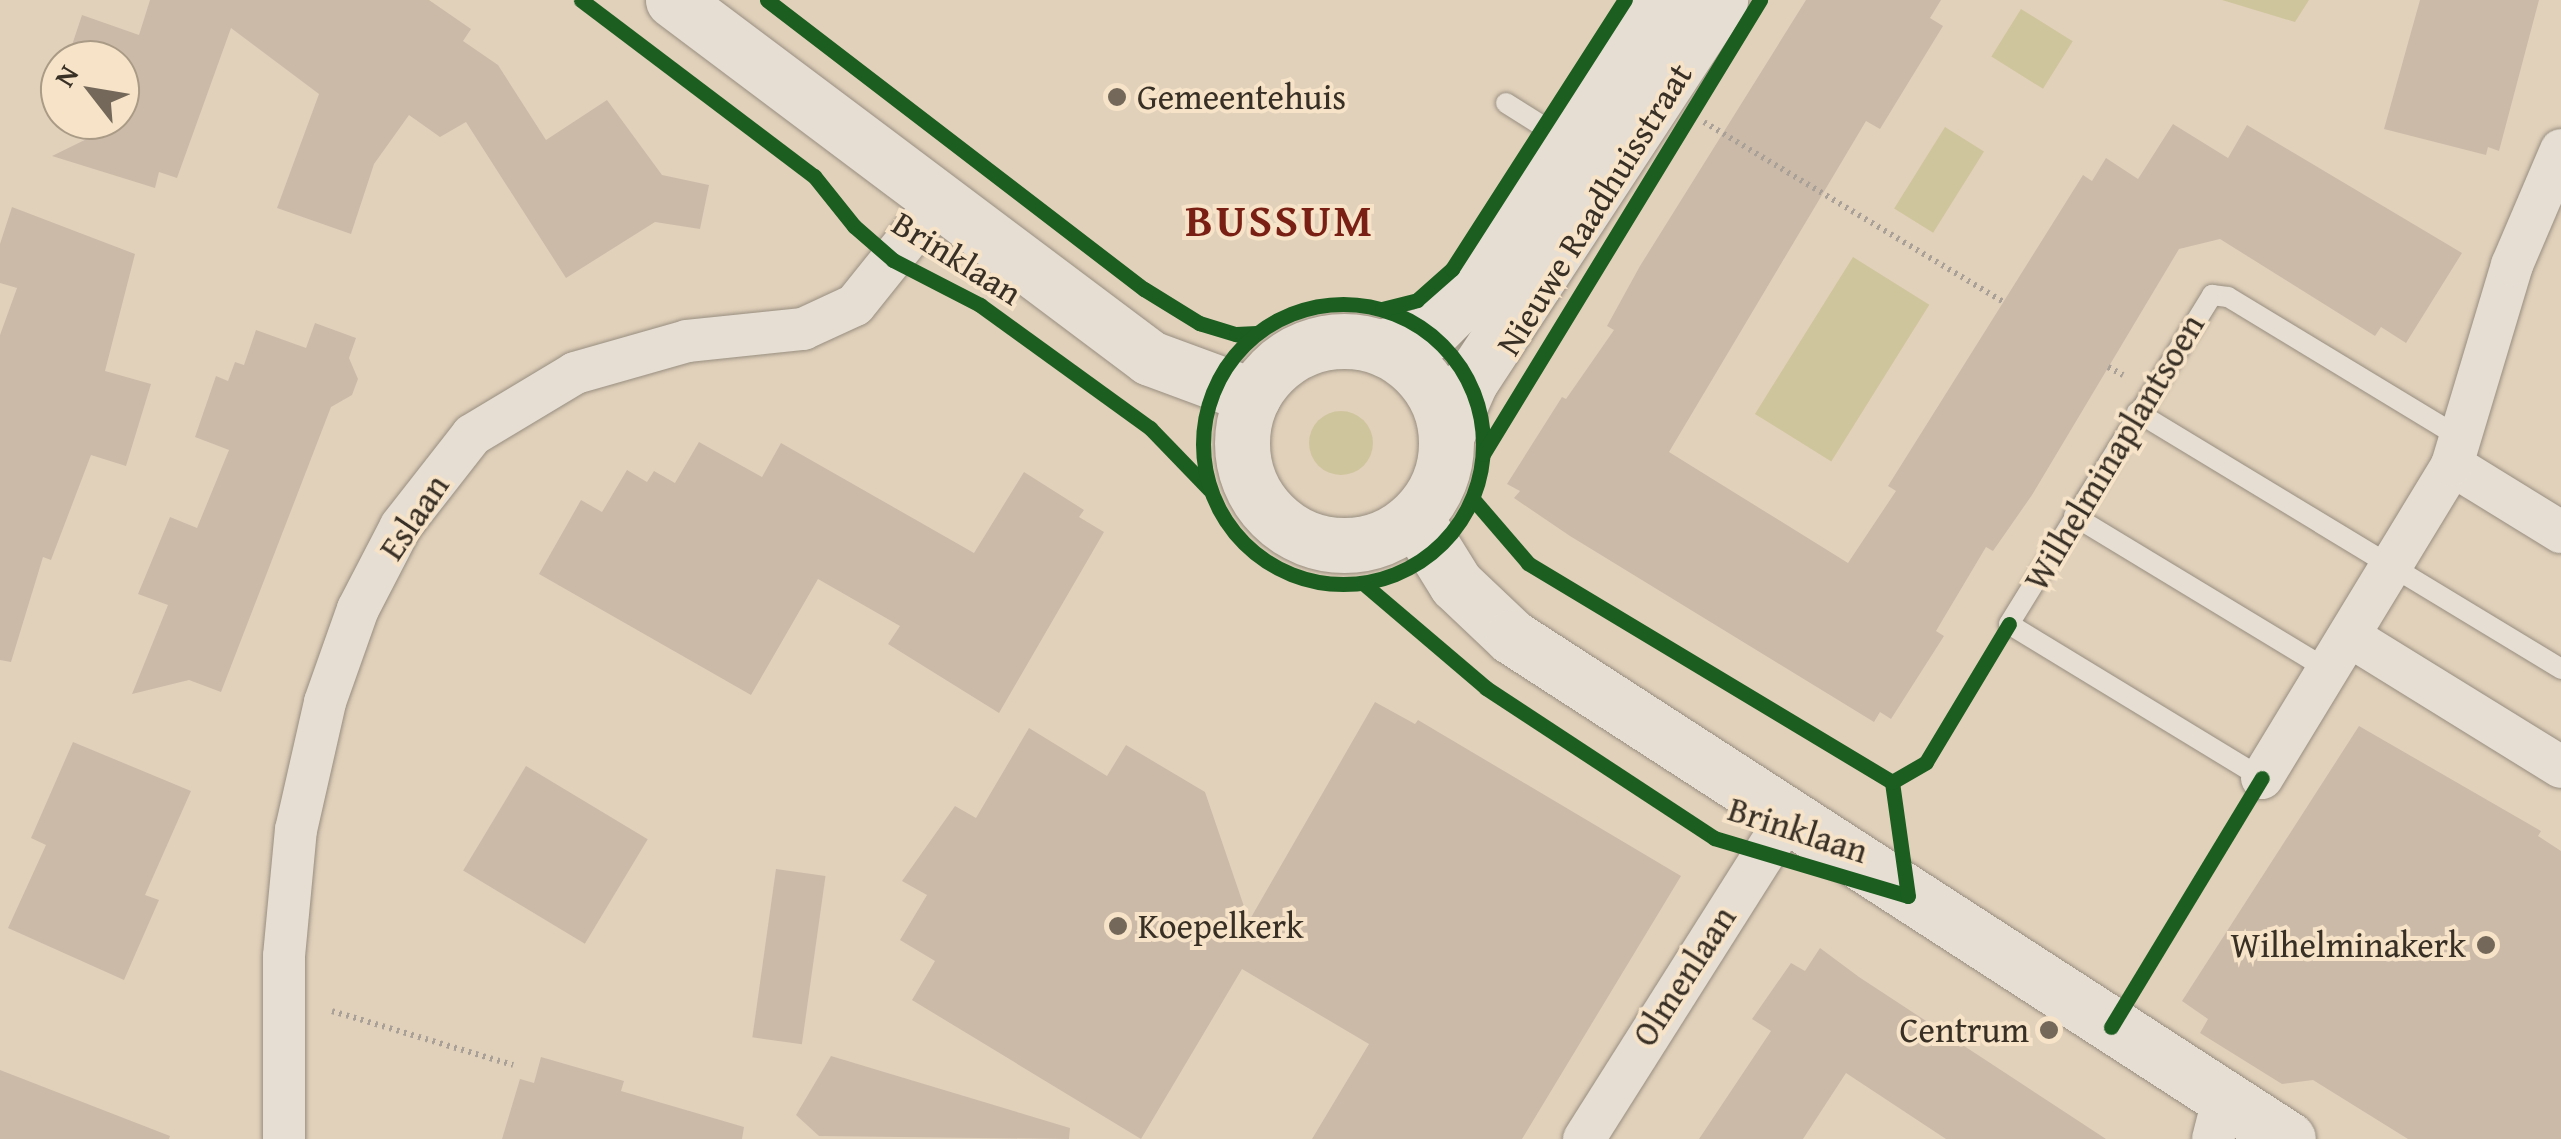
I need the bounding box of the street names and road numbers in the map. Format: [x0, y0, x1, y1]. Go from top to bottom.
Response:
street label: Nieuwe Raadhuisstraat [1487, 55, 1701, 363]
street label: Brinklaan [885, 202, 1029, 314]
street label: Wilhelminaplantsoen [2015, 306, 2213, 598]
street label: Eslaan [370, 466, 458, 568]
street label: Brinklaan [1723, 788, 1873, 872]
street label: Olmenlaan [1623, 898, 1745, 1054]

